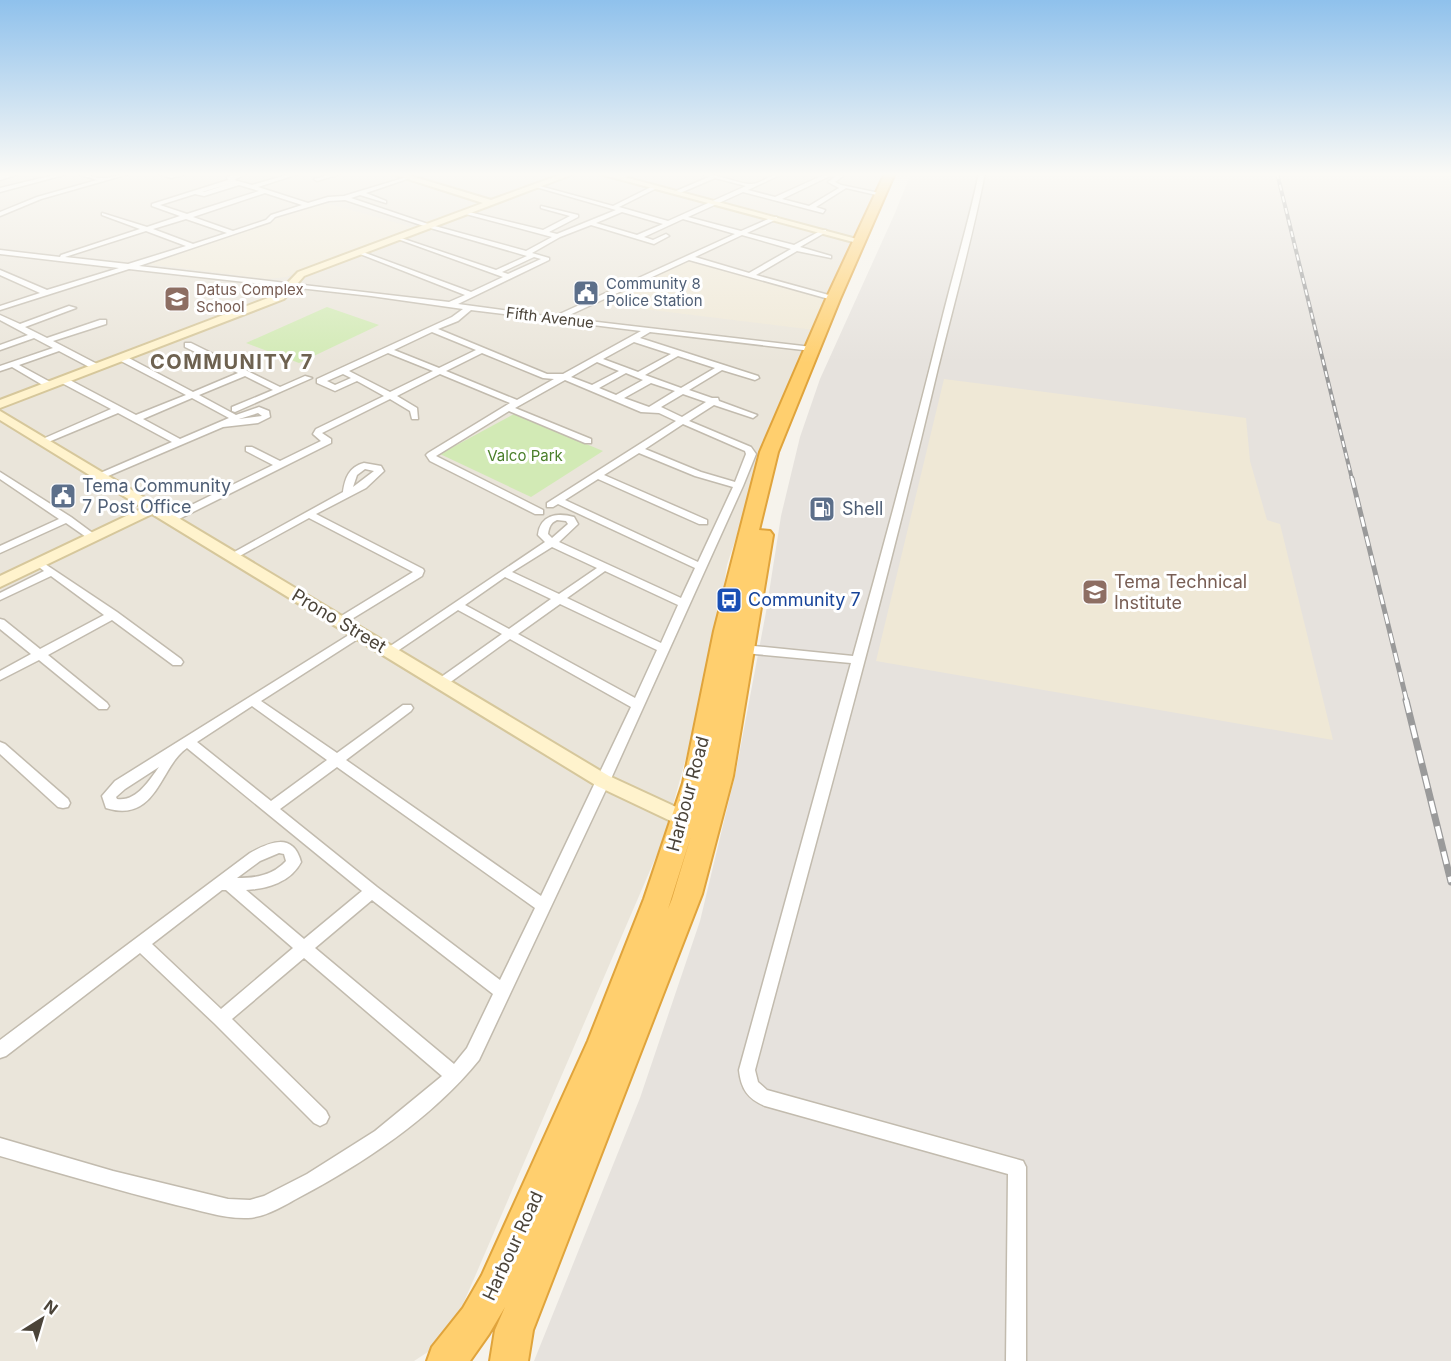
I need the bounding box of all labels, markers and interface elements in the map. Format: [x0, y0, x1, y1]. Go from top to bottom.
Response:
place label: Community 8 Police Station [606, 274, 703, 310]
public building icon: Community 8 Police Station [571, 278, 601, 308]
place label: Datus Complex School [196, 280, 304, 316]
school or university icon: Datus Complex School [162, 284, 192, 314]
street label: Fifth Avenue [505, 303, 595, 332]
district label: COMMUNITY 7 [150, 350, 314, 374]
park label: Valco Park [487, 446, 564, 465]
place label: Tema Community 7 Post Office [82, 475, 231, 517]
public building icon: Tema Community 7 Post Office [48, 481, 78, 511]
fuel station icon: Shell [807, 494, 837, 524]
place label: Shell [842, 498, 883, 519]
place label: Tema Technical Institute [1114, 571, 1247, 613]
school or university icon: Tema Technical Institute [1080, 577, 1110, 607]
street label: Prono Street [288, 584, 390, 657]
bus stop icon: Community 7 [714, 585, 744, 615]
place label: Community 7 [748, 589, 861, 610]
street label: Harbour Road [662, 734, 713, 854]
street label: Harbour Road [478, 1188, 547, 1304]
north arrow [12, 1289, 72, 1349]
text: N [40, 1295, 62, 1319]

